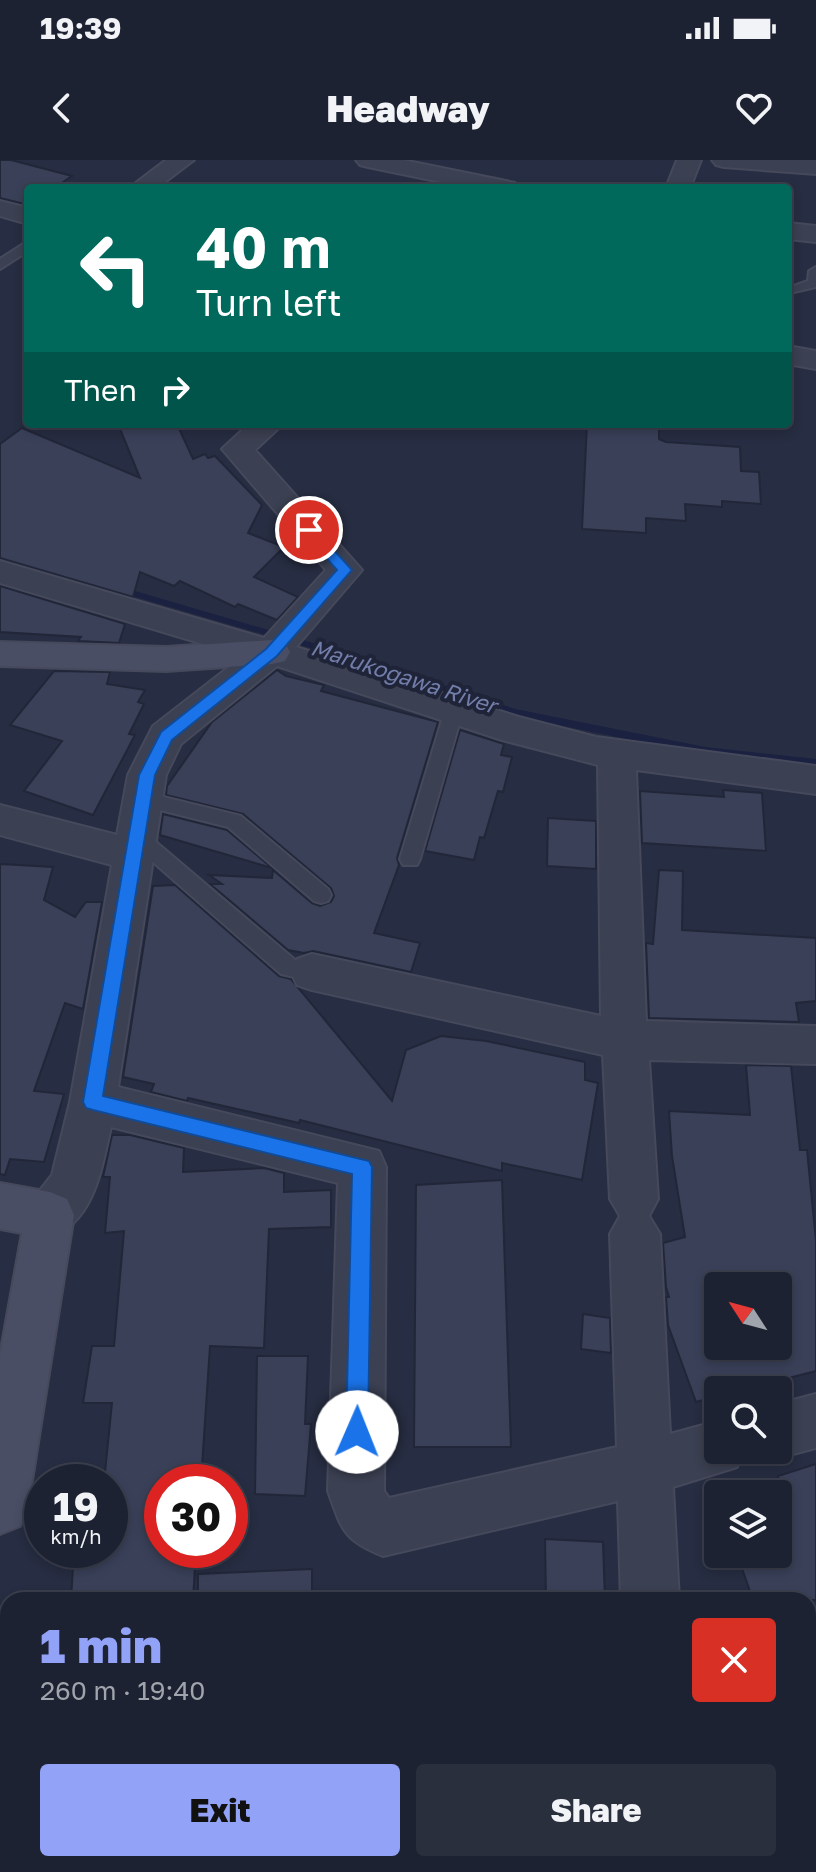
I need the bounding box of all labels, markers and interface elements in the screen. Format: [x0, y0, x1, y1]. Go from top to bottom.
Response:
text: 19:39 [40, 10, 121, 46]
icon: back [40, 86, 84, 130]
icon: heart [732, 86, 776, 130]
text: Headway [326, 87, 490, 130]
text: 40 m [196, 213, 330, 280]
icon: left [64, 216, 168, 320]
text: Turn left [196, 281, 342, 324]
icon: right [153, 368, 197, 412]
text: Then [64, 372, 137, 408]
pin [275, 496, 343, 564]
icon: arrive [287, 508, 331, 552]
water label: Marukogawa River [308, 633, 503, 720]
north arrow [704, 1272, 792, 1360]
map controls [704, 1272, 792, 1568]
button: search [704, 1376, 792, 1464]
position arrow [315, 1390, 399, 1474]
speed limit sign: 30 [144, 1464, 248, 1568]
button: layers [704, 1480, 792, 1568]
text: 19 [53, 1482, 99, 1530]
text: km/h [51, 1524, 101, 1548]
text: 1 min [40, 1616, 162, 1674]
button: close [692, 1618, 776, 1702]
text: 260 m · 19:40 [40, 1675, 205, 1706]
button: Exit [40, 1764, 400, 1856]
button: Share [416, 1764, 776, 1856]

